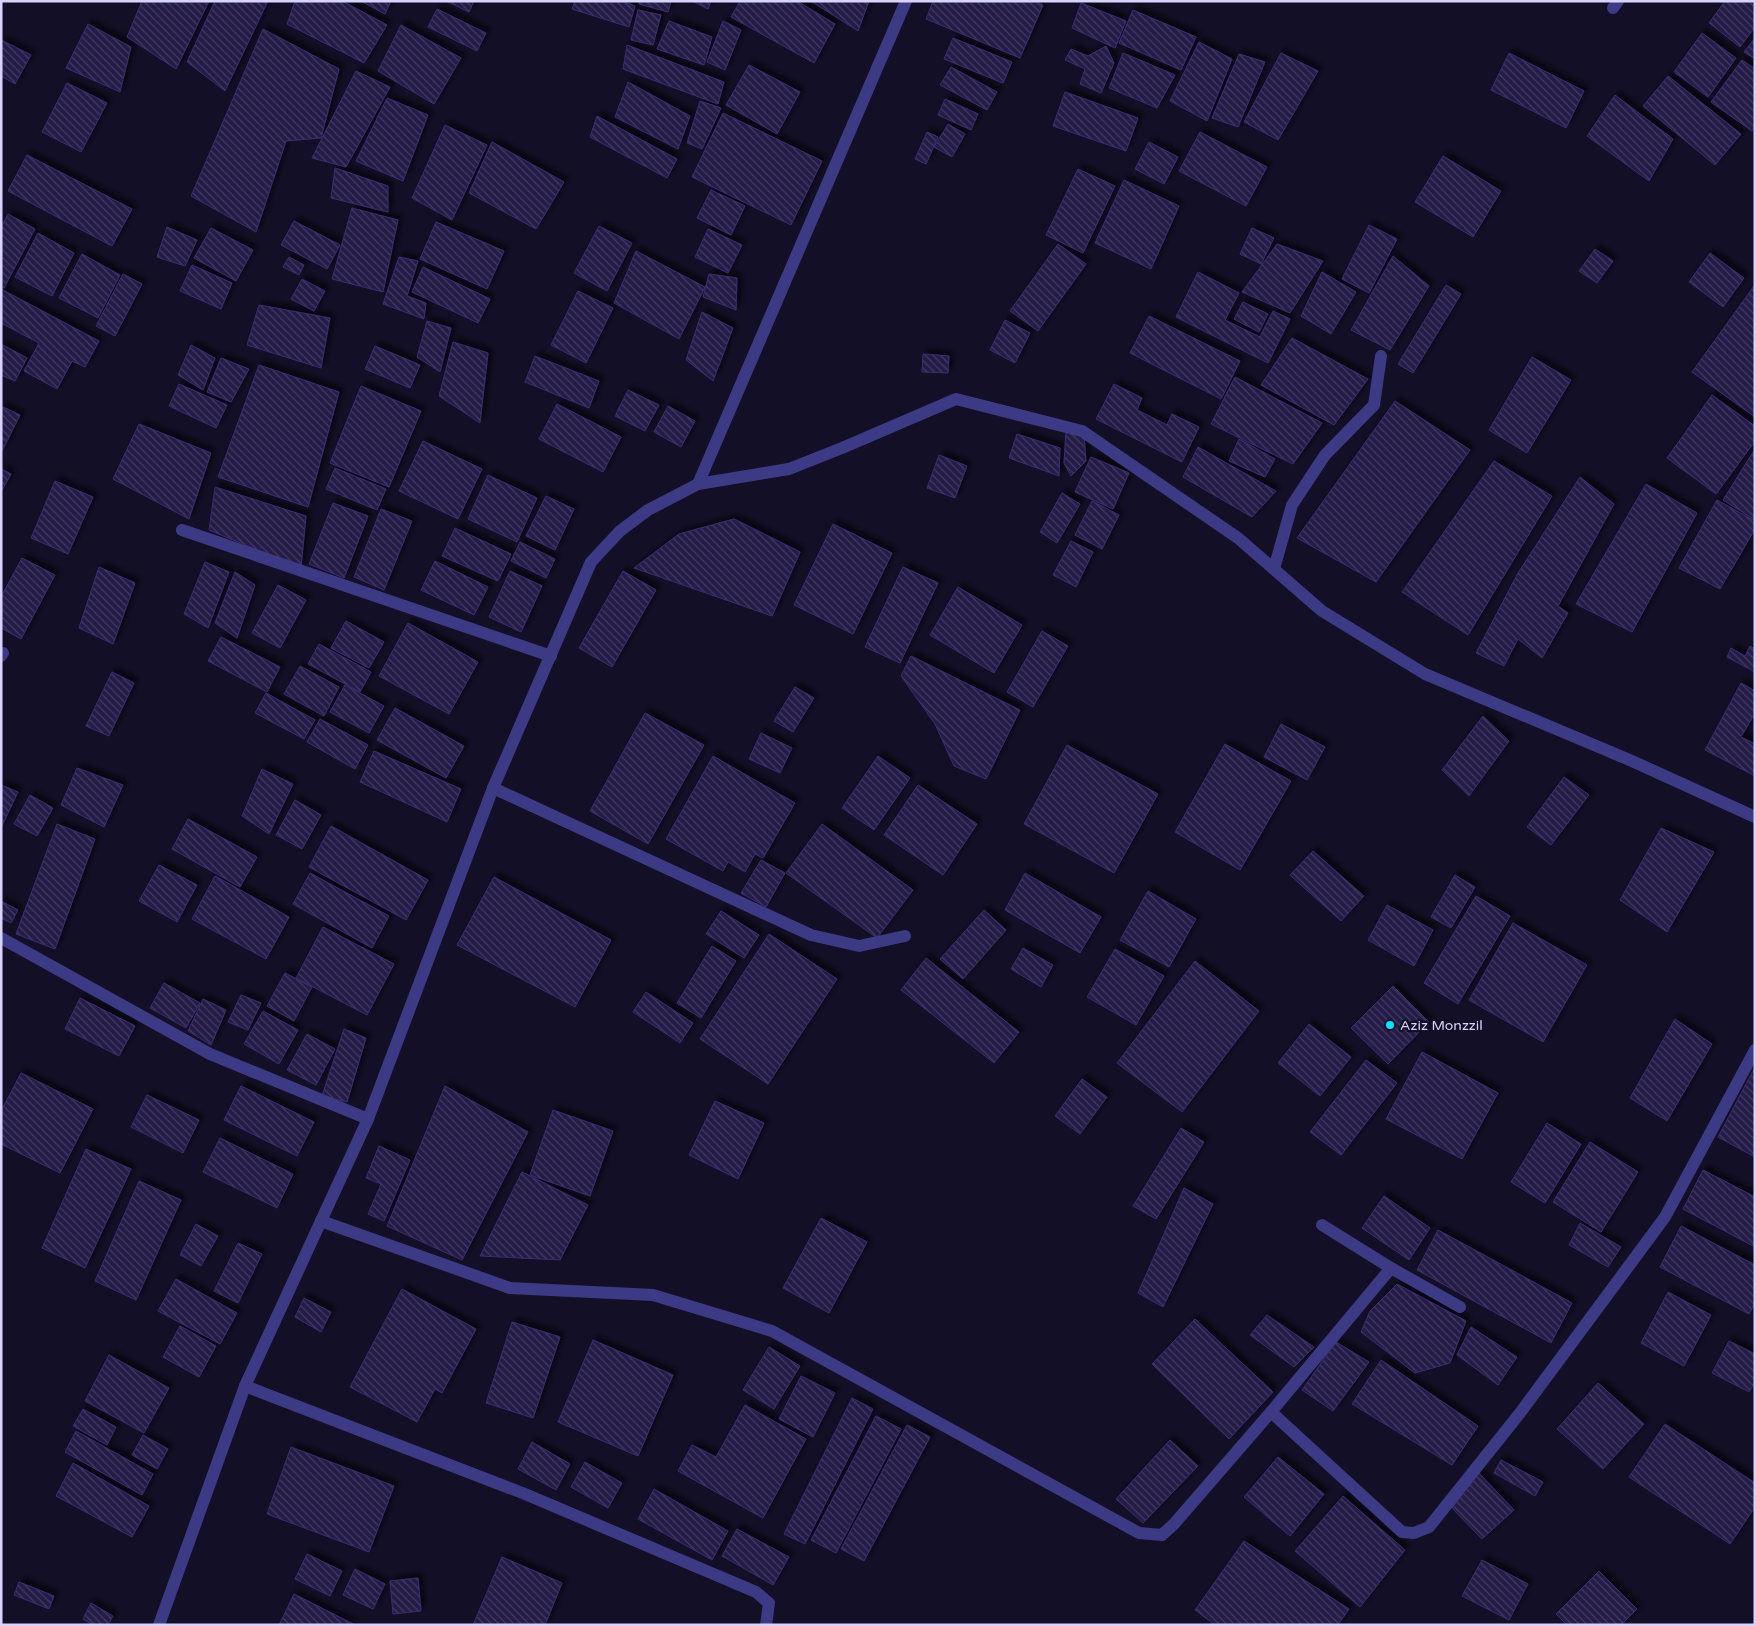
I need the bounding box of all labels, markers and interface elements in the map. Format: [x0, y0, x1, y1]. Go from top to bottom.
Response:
place label: Aziz Monzzil [1400, 1017, 1483, 1034]
marker: Aziz Monzzil [1384, 1019, 1396, 1031]

